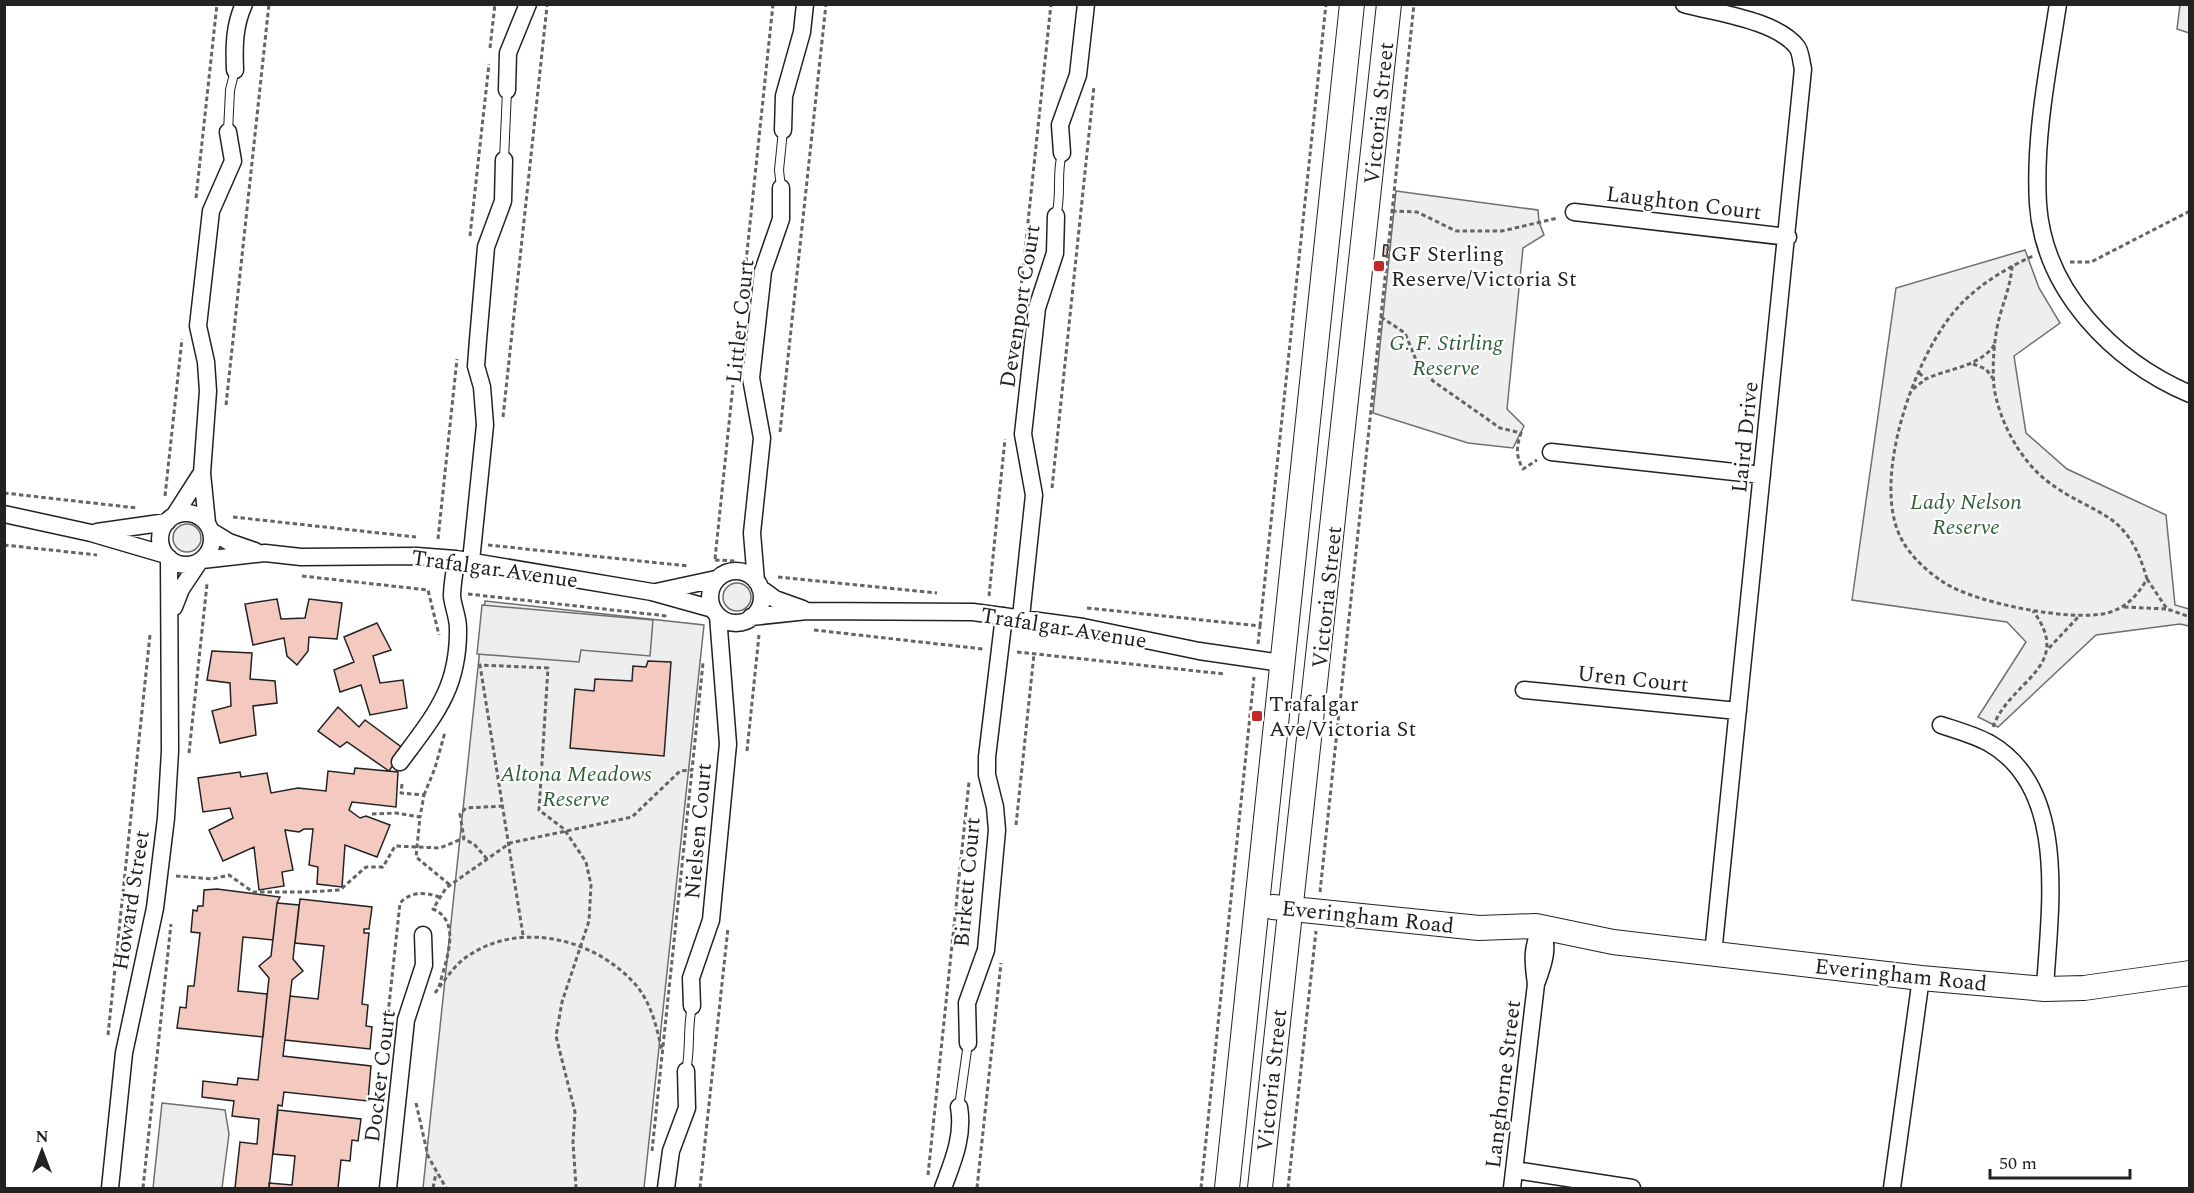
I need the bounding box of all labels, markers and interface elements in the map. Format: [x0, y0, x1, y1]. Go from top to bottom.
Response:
street label: Victoria Street [1356, 40, 1403, 186]
street label: Laughton Court [1604, 178, 1764, 229]
street label: Devenport Court [991, 222, 1050, 390]
place label: GF Sterling Reserve/Victoria St [1391, 238, 1577, 296]
street label: Littler Court [718, 257, 763, 385]
marker: GF Sterling Reserve/Victoria St [1372, 259, 1386, 273]
park label: G. F. Stirling Reserve [1389, 327, 1504, 385]
street label: Laird Drive [1723, 380, 1768, 495]
park label: Lady Nelson Reserve [1910, 486, 2022, 544]
street label: Victoria Street [1304, 524, 1351, 670]
street label: Trafalgar Avenue [409, 541, 580, 597]
street label: Trafalgar Avenue [978, 599, 1149, 658]
street label: Uren Court [1576, 657, 1690, 702]
place label: Trafalgar Ave/Victoria St [1269, 688, 1416, 746]
marker: Trafalgar Ave/Victoria St [1250, 709, 1264, 723]
park label: Altona Meadows Reserve [499, 758, 652, 816]
street label: Nielsen Court [676, 761, 721, 901]
street label: Birkett Court [945, 816, 990, 949]
street label: Howard Street [104, 828, 159, 973]
street label: Everingham Road [1280, 892, 1456, 943]
street label: Everingham Road [1813, 950, 1989, 1001]
street label: Langhorne Street [1477, 998, 1530, 1170]
street label: Victoria Street [1249, 1007, 1296, 1153]
street label: Docker Court [356, 1008, 405, 1144]
north arrow [12, 1121, 72, 1181]
text: N [35, 1125, 49, 1149]
scale bar [1990, 1142, 2130, 1180]
text: 50 m [1999, 1150, 2037, 1177]

